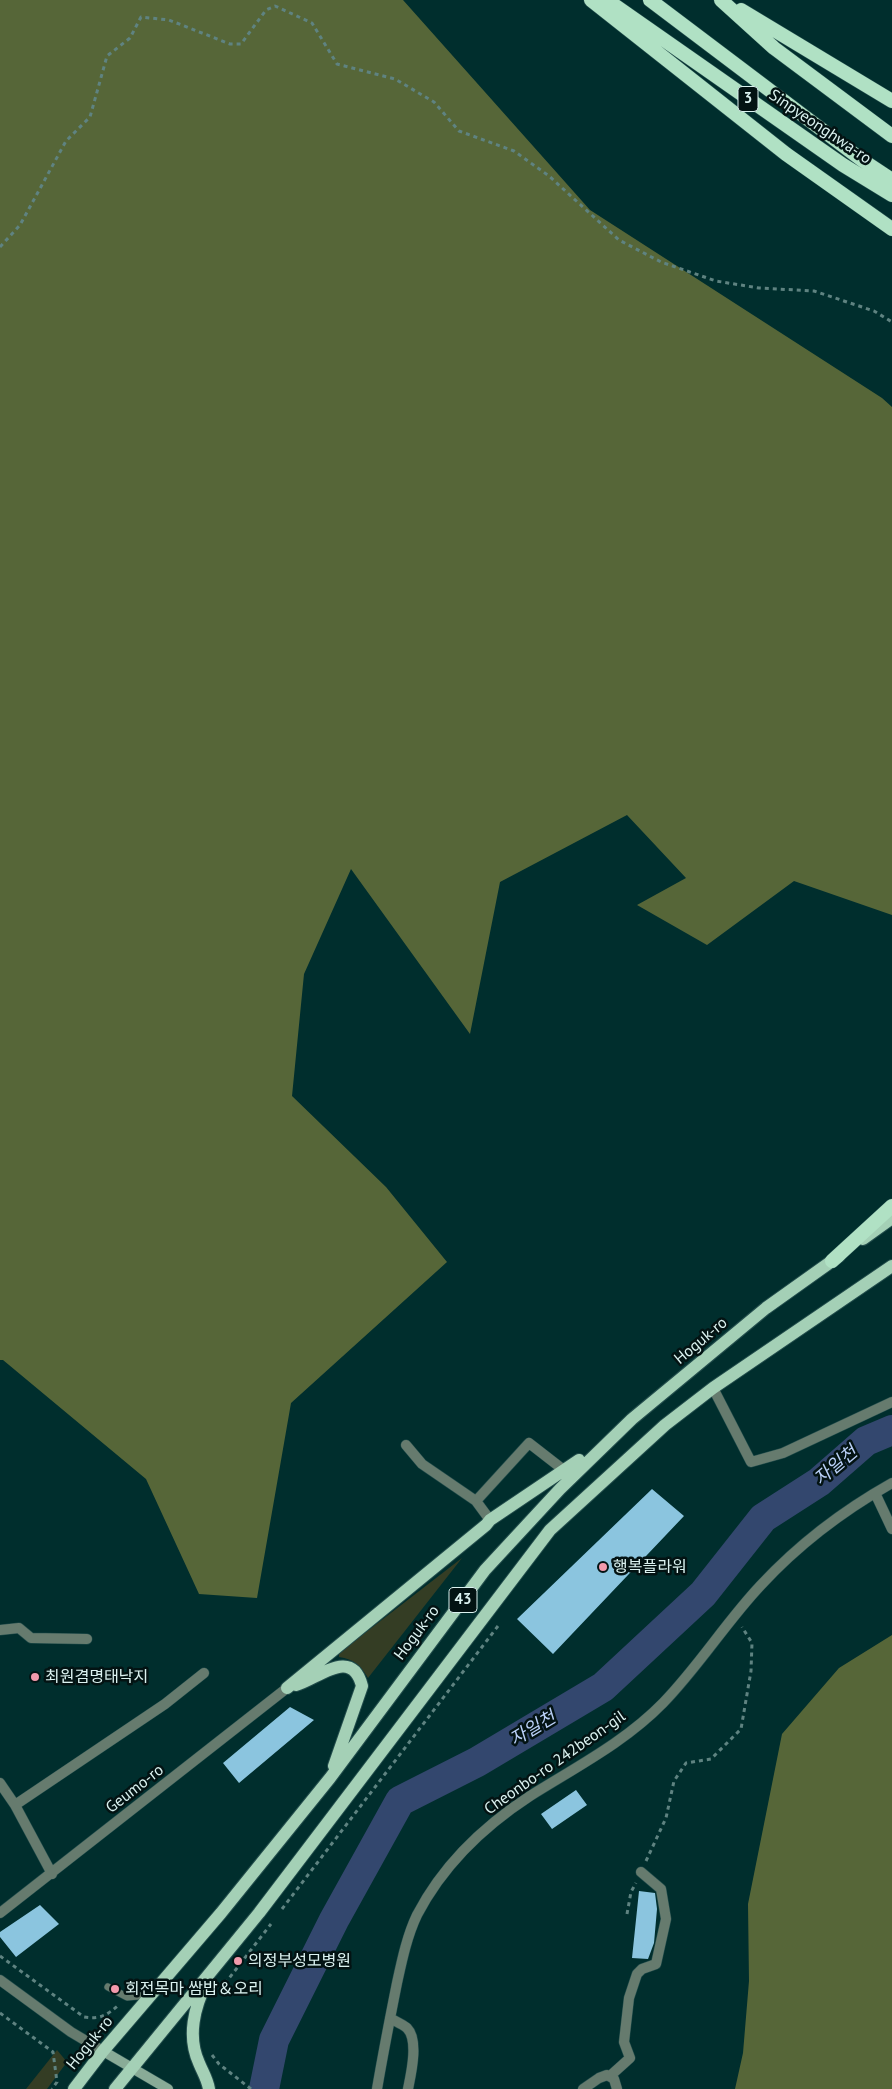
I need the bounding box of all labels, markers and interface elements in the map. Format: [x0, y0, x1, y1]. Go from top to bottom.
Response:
road number: 3 [738, 86, 758, 112]
street label: Sinpyeonghwa-ro [765, 86, 875, 168]
street label: Hoguk-ro [671, 1313, 731, 1369]
water label: 자일천 [810, 1442, 862, 1490]
place label: 행복플라워 [613, 1557, 687, 1577]
marker: 행복플라워 [597, 1561, 609, 1573]
road number: 43 [449, 1588, 477, 1612]
street label: Hoguk-ro [390, 1602, 444, 1664]
place label: 최원겸명태낙지 [45, 1667, 148, 1687]
marker: 최원겸명태낙지 [29, 1671, 41, 1683]
street label: Cheonbo-ro 242beon-gil [481, 1707, 629, 1819]
water label: 자일천 [506, 1707, 560, 1751]
street label: Geumo-ro [102, 1761, 168, 1817]
place label: 의정부성모병원 [248, 1951, 351, 1971]
marker: 의정부성모병원 [232, 1955, 244, 1967]
place label: 회전목마 쌈밥＆오리 [125, 1979, 263, 1999]
marker: 회전목마 쌈밥＆오리 [109, 1983, 121, 1995]
street label: Hoguk-ro [63, 2012, 117, 2074]

